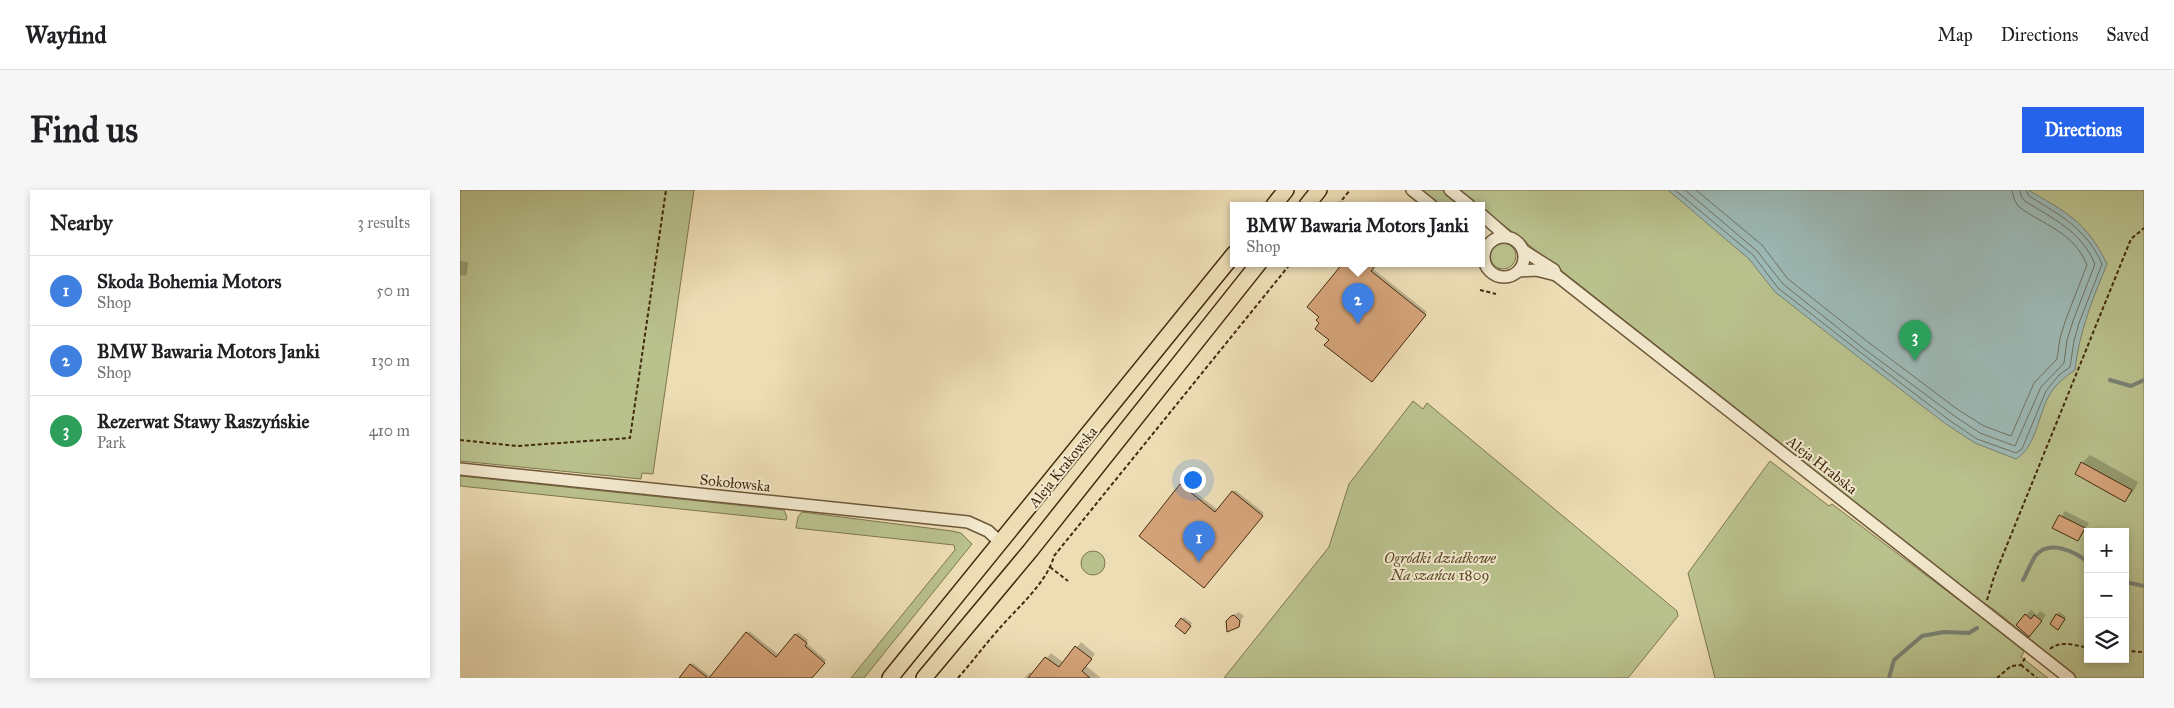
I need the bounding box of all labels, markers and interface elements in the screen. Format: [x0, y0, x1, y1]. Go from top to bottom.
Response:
text: Wayfind [25, 20, 107, 50]
text: Map [1937, 24, 1973, 46]
text: Directions [2001, 24, 2078, 46]
text: Saved [2106, 24, 2149, 46]
button: Directions [2022, 107, 2144, 153]
text: Find us [30, 109, 138, 152]
popup [1230, 202, 1485, 267]
text: Nearby [50, 210, 113, 236]
text: 3 results [357, 213, 410, 232]
text: BMW Bawaria Motors Janki [1246, 214, 1469, 237]
text: Shop [1246, 237, 1280, 256]
text: Skoda Bohemia Motors [97, 270, 281, 293]
text: 1 [63, 281, 69, 300]
text: 50 m [376, 281, 410, 300]
pin: 2 [1342, 283, 1374, 324]
text: Shop [97, 293, 131, 312]
pin: 3 [1899, 320, 1931, 361]
text: BMW Bawaria Motors Janki [97, 340, 320, 363]
text: 2 [62, 351, 70, 370]
text: 130 m [371, 351, 410, 370]
text: Shop [97, 363, 131, 382]
text: Rezerwat Stawy Raszyńskie [97, 410, 309, 433]
text: 3 [63, 421, 69, 440]
text: 410 m [369, 421, 410, 440]
street label: Aleja Krakowska [1024, 422, 1102, 512]
street label: Aleja Hrabska [1782, 431, 1861, 499]
text: Park [97, 433, 126, 452]
your location [1180, 467, 1206, 493]
street label: Sokołowska [699, 470, 772, 496]
pin: 1 [1183, 521, 1215, 562]
map controls [2084, 528, 2129, 663]
button: + [2084, 528, 2129, 573]
park label: Ogródki działkowe Na szańcu 1809 [1384, 549, 1496, 584]
button: − [2084, 573, 2129, 618]
button: layers [2084, 618, 2129, 663]

